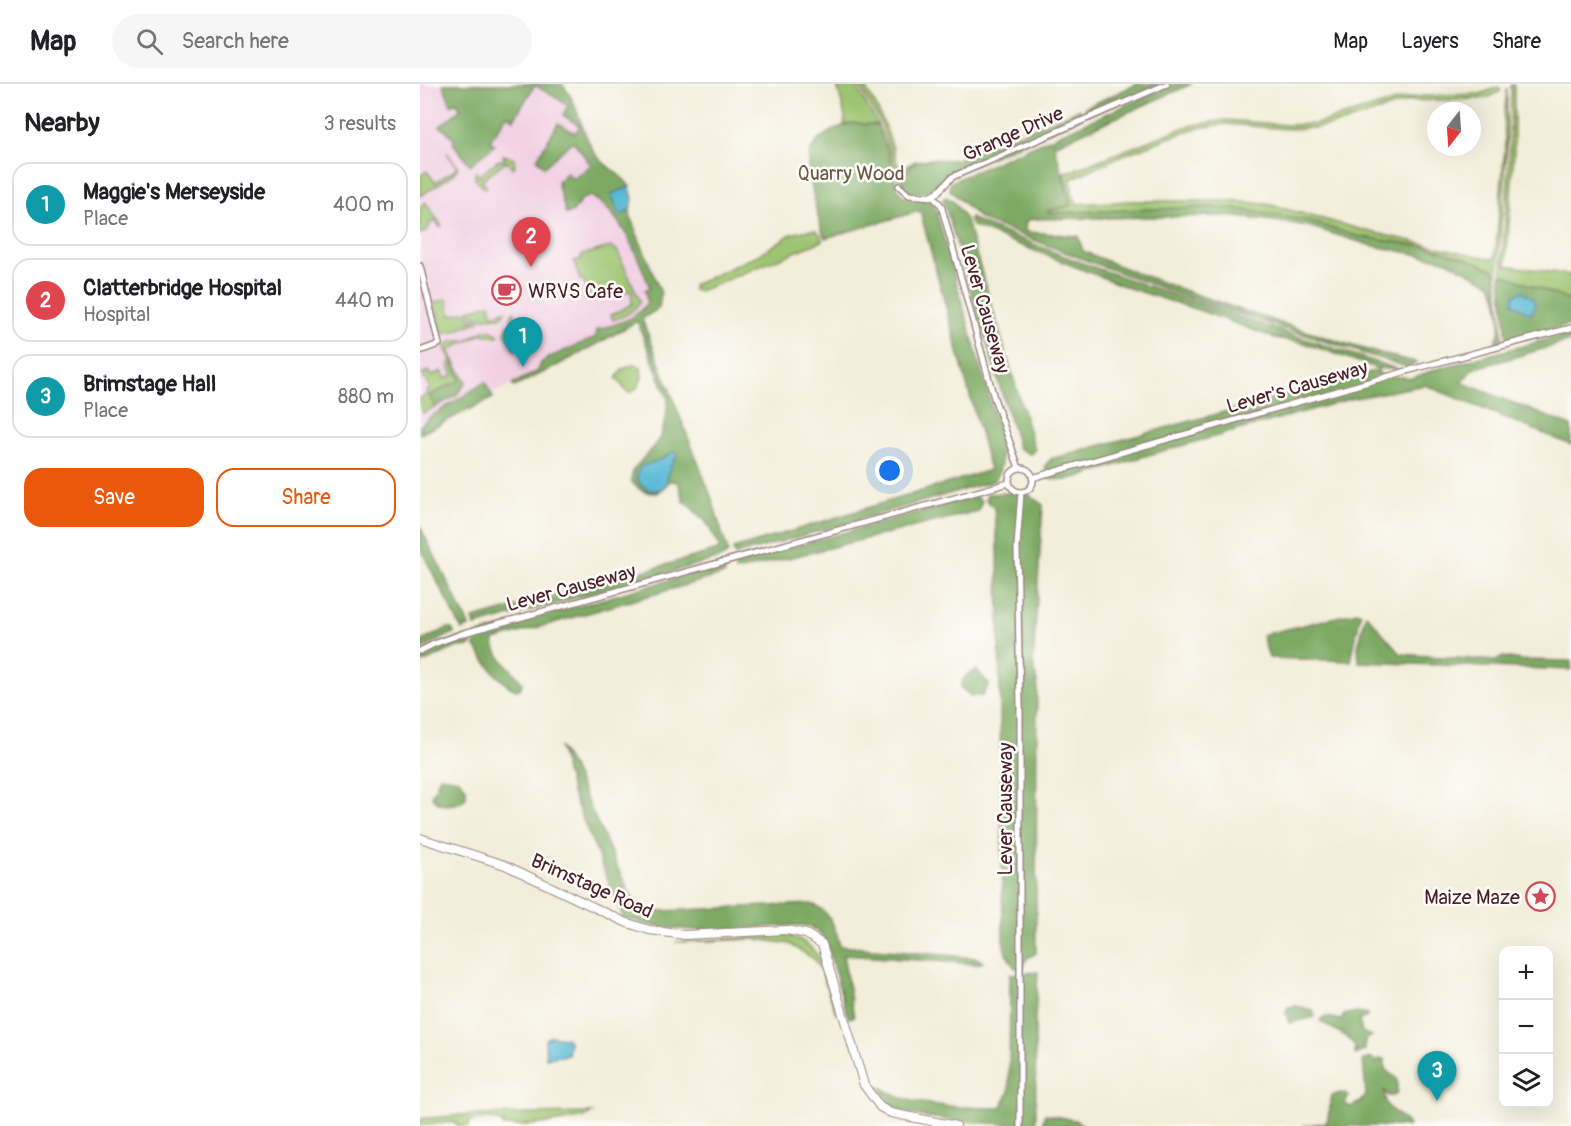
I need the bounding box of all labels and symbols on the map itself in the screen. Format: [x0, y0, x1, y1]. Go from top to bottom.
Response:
street label: Grange Drive [959, 101, 1067, 167]
north arrow [1427, 102, 1481, 156]
park label: Quarry Wood [797, 161, 905, 186]
pin: 2 [512, 218, 550, 267]
street label: Lever Causeway [955, 242, 1015, 377]
cafe icon: WRVS Cafe [491, 275, 523, 307]
place label: WRVS Cafe [528, 279, 623, 304]
pin: 1 [504, 318, 542, 367]
street label: Lever's Causeway [1223, 355, 1371, 419]
your location [875, 456, 904, 485]
street label: Lever Causeway [504, 559, 639, 617]
street label: Lever Causeway [993, 742, 1018, 875]
street label: Brimstage Road [527, 848, 657, 924]
place icon: Maize Maze [1525, 881, 1557, 913]
place label: Maize Maze [1424, 885, 1520, 910]
pin: 3 [1418, 1052, 1456, 1101]

